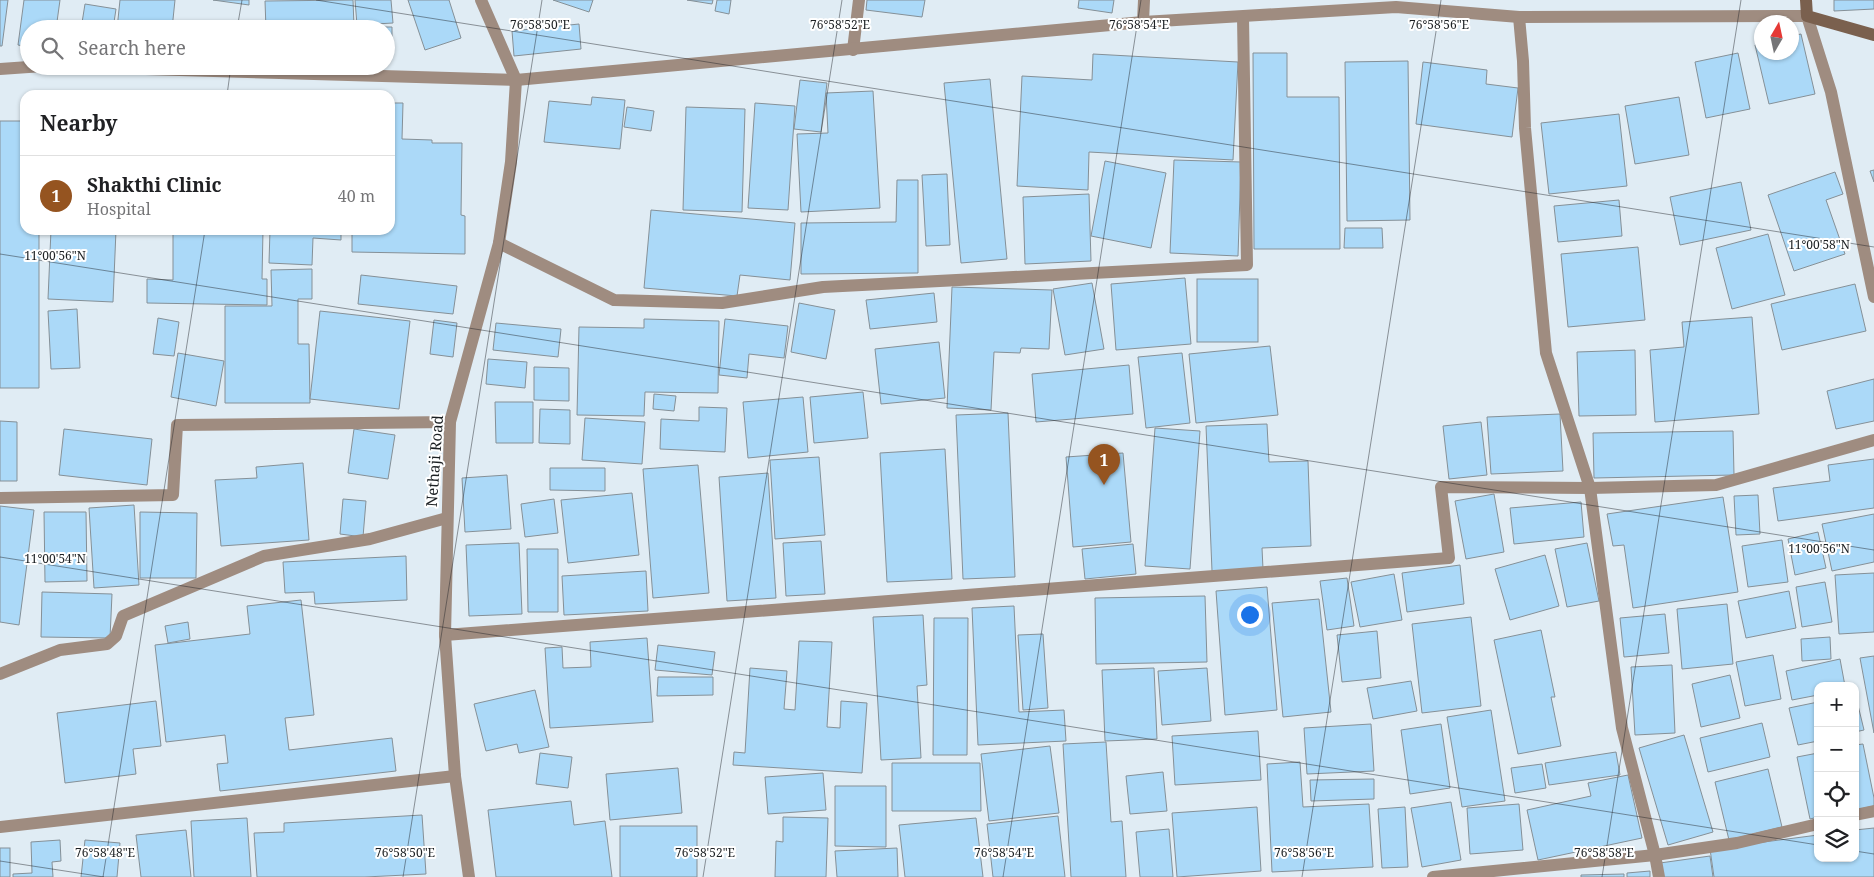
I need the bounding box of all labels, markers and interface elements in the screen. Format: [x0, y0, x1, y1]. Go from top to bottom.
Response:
north arrow [1754, 15, 1799, 60]
text: 76°58'50"E [510, 16, 570, 33]
text: 76°58'52"E [810, 16, 870, 33]
text: 76°58'54"E [1109, 16, 1169, 33]
text: 76°58'56"E [1409, 16, 1469, 33]
search box [20, 20, 395, 75]
icon: search [38, 34, 66, 62]
text: Search here [78, 35, 186, 61]
text: Nearby [40, 109, 118, 137]
text: Shakthi Clinic [87, 172, 222, 198]
text: 1 [51, 185, 61, 207]
text: 40 m [338, 185, 375, 207]
text: Hospital [87, 198, 151, 220]
text: 11°00'58"N [1788, 236, 1850, 253]
text: 11°00'56"N [24, 247, 86, 264]
street label: Nethaji Road [421, 414, 447, 508]
pin: 1 [1088, 444, 1120, 485]
text: 11°00'56"N [1788, 540, 1850, 557]
text: 11°00'54"N [24, 550, 86, 567]
your location [1237, 602, 1263, 628]
map controls [1814, 682, 1859, 862]
button: + [1814, 682, 1859, 727]
button: − [1814, 727, 1859, 772]
button: locate [1814, 772, 1859, 817]
button: layers [1814, 817, 1859, 862]
text: 76°58'48"E [75, 844, 135, 861]
text: 76°58'50"E [375, 844, 435, 861]
text: 76°58'52"E [675, 844, 735, 861]
text: 76°58'54"E [974, 844, 1034, 861]
text: 76°58'56"E [1274, 844, 1334, 861]
text: 76°58'58"E [1574, 844, 1634, 861]

